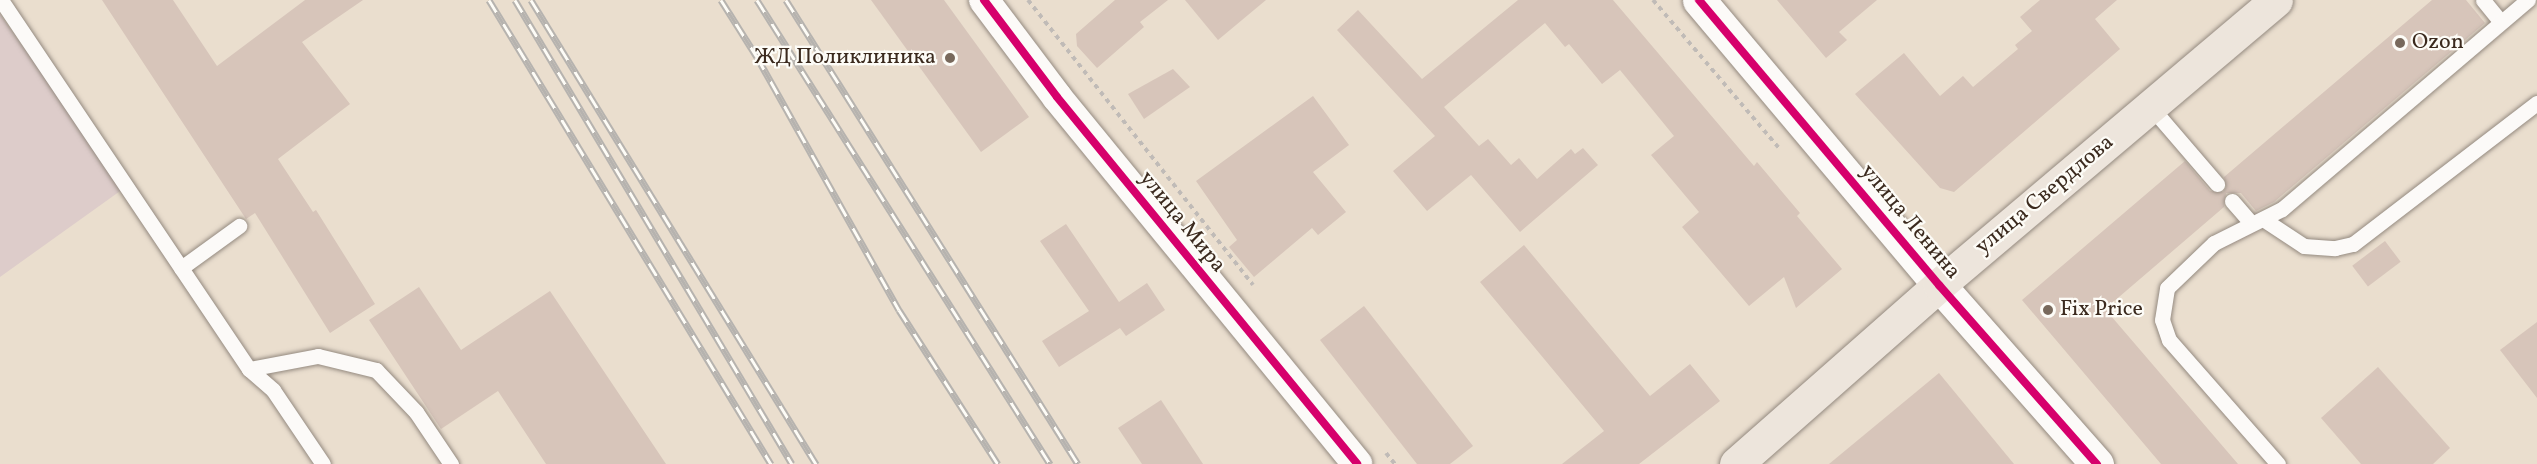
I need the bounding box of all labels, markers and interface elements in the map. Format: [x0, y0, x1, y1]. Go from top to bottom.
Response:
place label: Ozon [2412, 30, 2464, 56]
marker: Ozon [2393, 36, 2407, 50]
place label: ЖД Поликлиника [754, 45, 936, 71]
marker: ЖД Поликлиника [941, 49, 959, 67]
street label: улица Свердлова [1970, 129, 2120, 261]
street label: улица Ленина [1854, 159, 1966, 285]
street label: улица Мира [1133, 166, 1231, 278]
place label: Fix Price [2060, 297, 2143, 323]
marker: Fix Price [2041, 303, 2055, 317]

